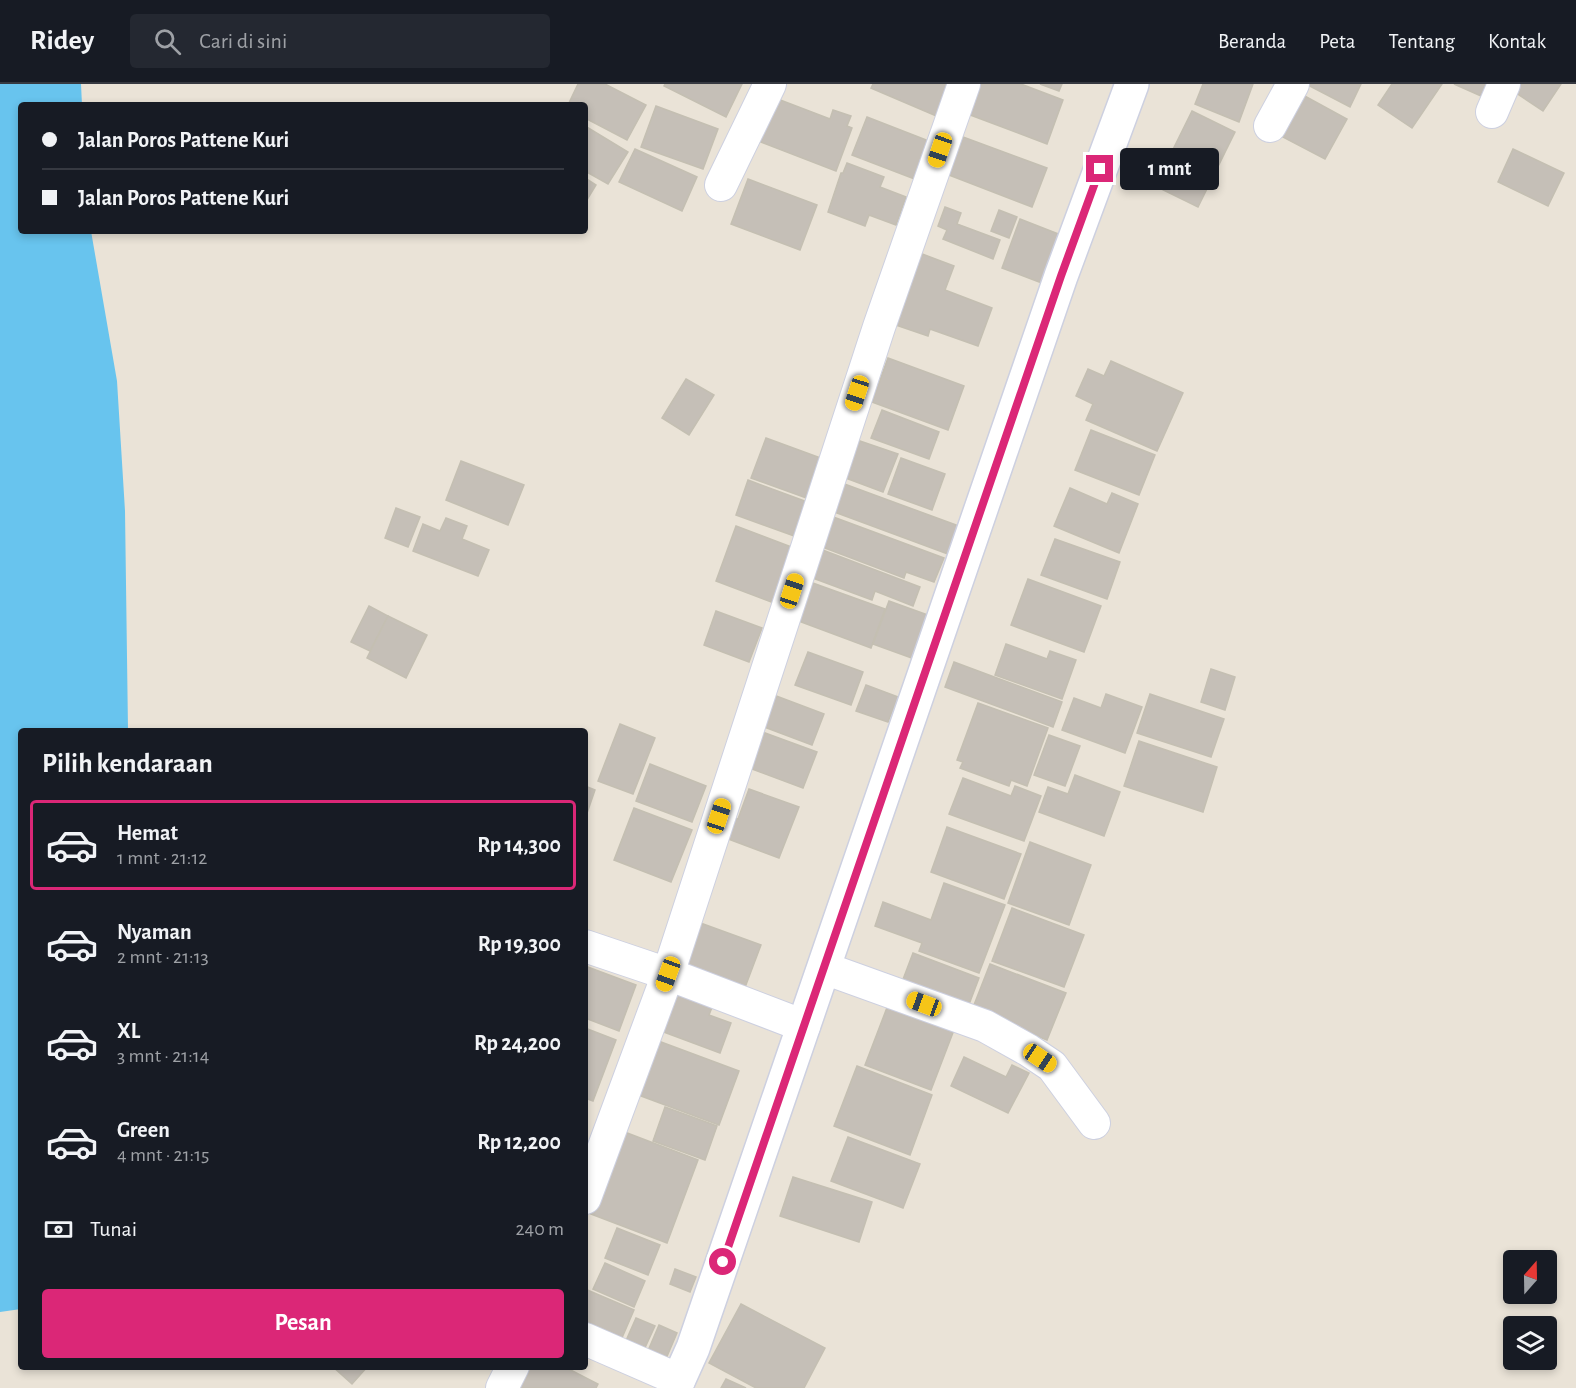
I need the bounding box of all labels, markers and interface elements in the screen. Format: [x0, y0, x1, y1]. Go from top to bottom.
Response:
search box [130, 14, 550, 68]
icon: search [151, 25, 184, 58]
text: Ridey [30, 27, 94, 55]
text: Cari di sini [199, 30, 287, 52]
text: Beranda [1218, 31, 1286, 52]
text: Peta [1319, 31, 1355, 52]
text: Tentang [1388, 31, 1455, 52]
text: Kontak [1488, 31, 1546, 52]
text: Jalan Poros Pattene Kuri [78, 129, 289, 151]
car [926, 130, 954, 170]
callout: 1 mnt [1121, 148, 1220, 190]
route end [1086, 155, 1113, 182]
text: 1 mnt [1148, 159, 1191, 179]
text: Jalan Poros Pattene Kuri [78, 187, 289, 209]
car [843, 373, 871, 413]
car [778, 571, 806, 611]
text: Pilih kendaraan [42, 750, 213, 777]
car [705, 796, 733, 836]
icon: car [45, 818, 99, 872]
text: Hemat [117, 822, 178, 844]
text: Rp 14,300 [477, 834, 561, 856]
text: 1 mnt · 21:12 [117, 848, 207, 868]
icon: car [45, 917, 99, 971]
text: Nyaman [117, 921, 192, 943]
text: Rp 19,300 [478, 933, 561, 955]
text: 2 mnt · 21:13 [117, 947, 209, 967]
car [653, 954, 683, 994]
car [904, 989, 944, 1019]
icon: car [45, 1016, 99, 1070]
text: XL [117, 1020, 140, 1042]
text: Rp 24,200 [474, 1032, 561, 1054]
car [1020, 1040, 1060, 1076]
text: 3 mnt · 21:14 [117, 1046, 209, 1066]
icon: car [45, 1115, 99, 1169]
text: Green [117, 1119, 170, 1141]
text: Rp 12,200 [477, 1131, 561, 1153]
text: 4 mnt · 21:15 [117, 1145, 209, 1165]
icon: cash [42, 1213, 75, 1246]
text: Tunai [90, 1218, 137, 1240]
text: 240 m [515, 1219, 564, 1239]
route start [709, 1248, 736, 1275]
north arrow [1503, 1250, 1557, 1304]
map controls [1503, 1250, 1557, 1370]
button: Pesan [42, 1289, 564, 1358]
button: layers [1503, 1316, 1557, 1370]

